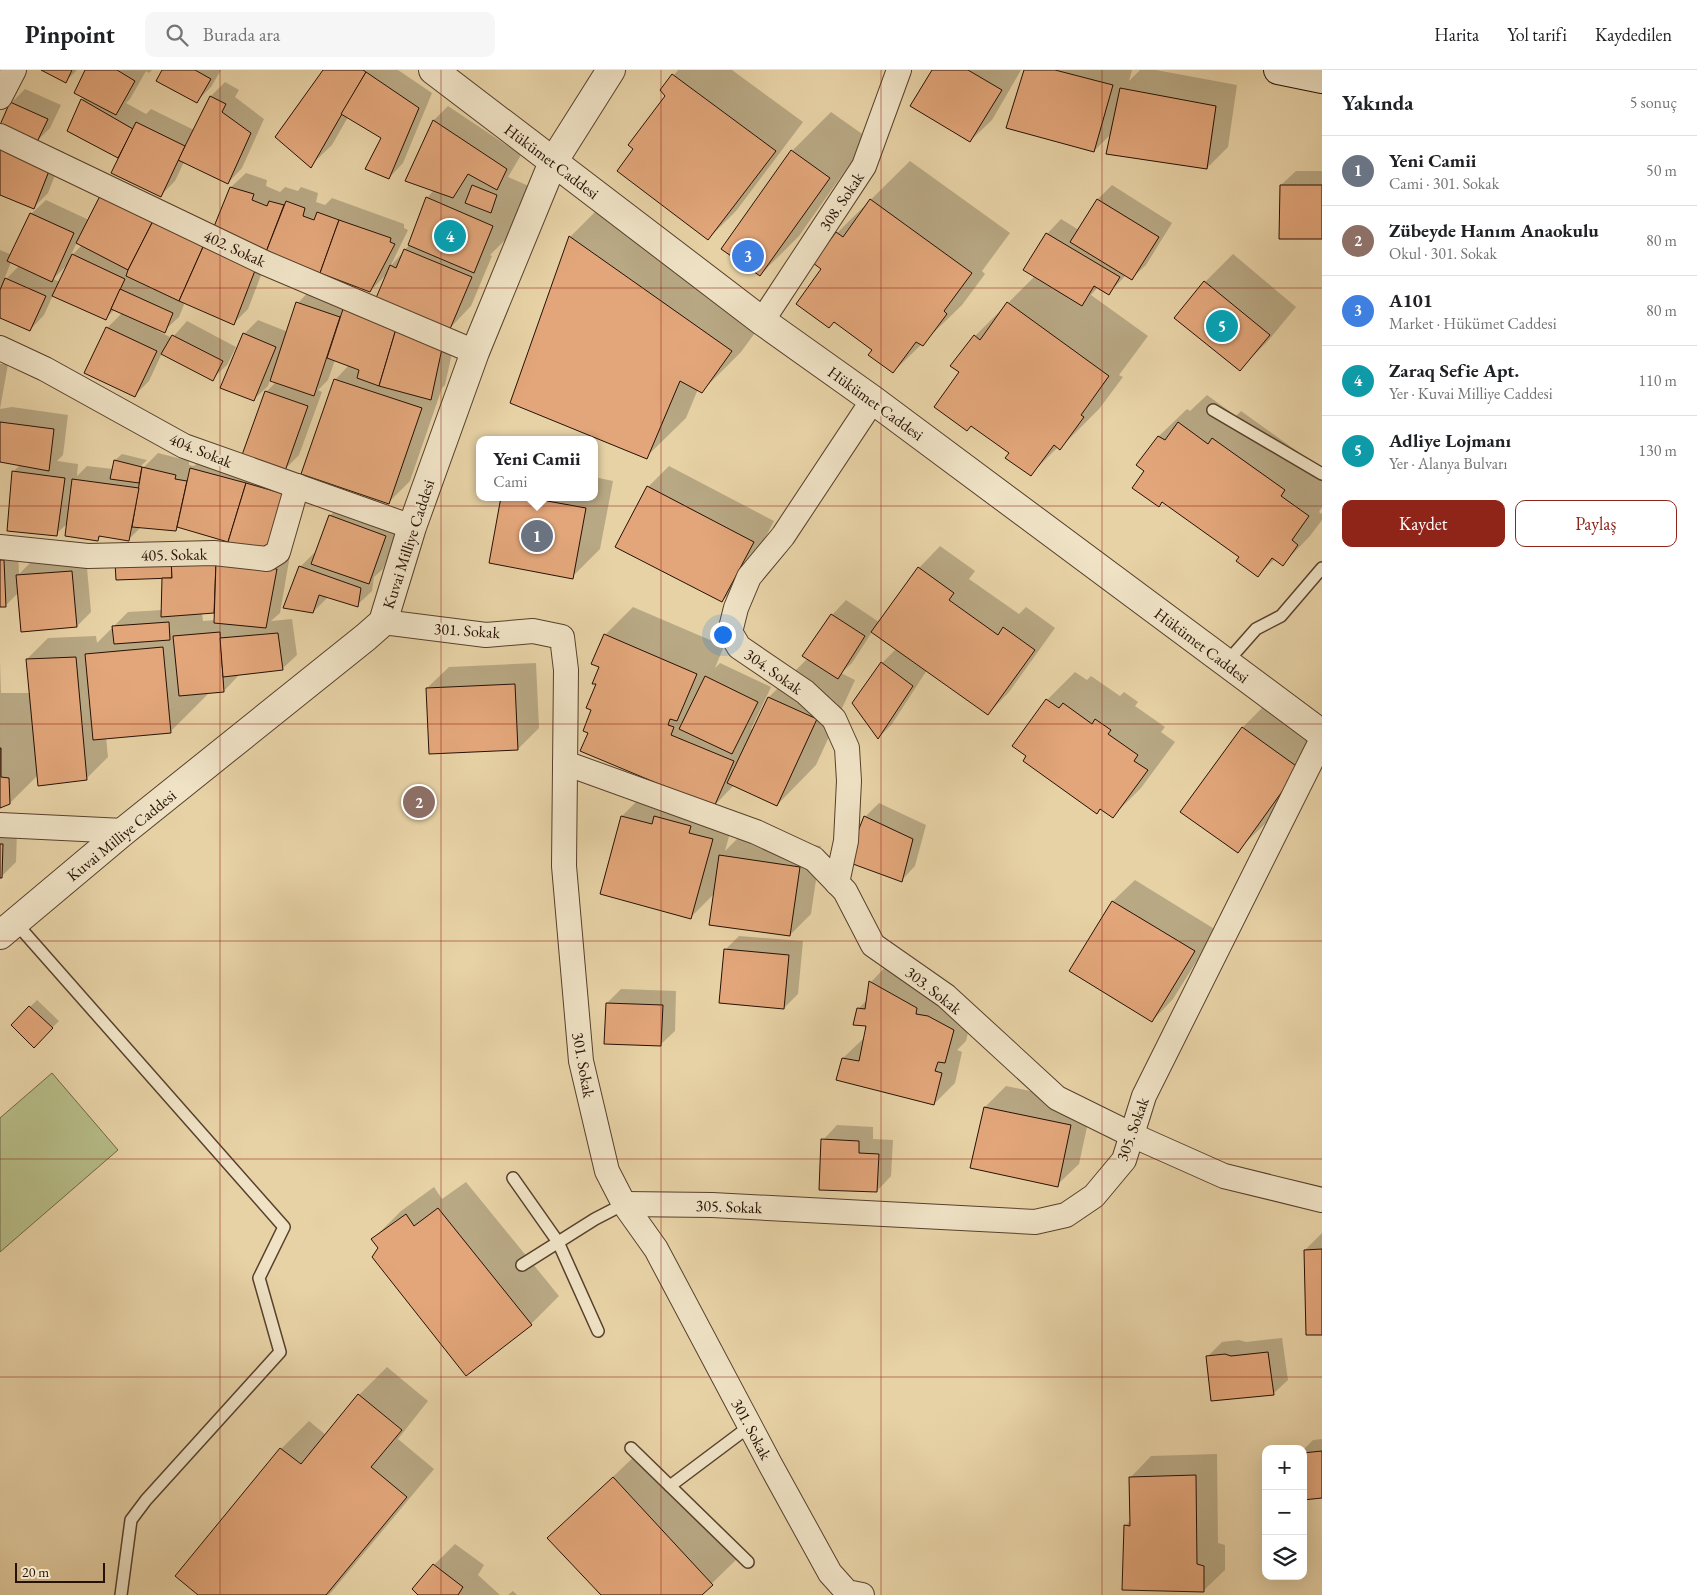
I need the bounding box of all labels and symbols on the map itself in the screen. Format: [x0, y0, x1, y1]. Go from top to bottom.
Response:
street label: Hükümet Caddesi [500, 119, 603, 204]
street label: 308. Sokak [814, 167, 869, 235]
pin: 4 [434, 217, 466, 255]
street label: 402. Sokak [200, 225, 270, 272]
pin: 3 [732, 237, 764, 275]
pin: 5 [1206, 307, 1238, 345]
street label: Hükümet Caddesi [824, 362, 928, 445]
street label: 404. Sokak [166, 428, 236, 473]
street label: Kuvai Milliye Caddesi [378, 477, 439, 612]
pin: 1 [521, 517, 553, 555]
street label: 405. Sokak [141, 543, 208, 566]
street label: Hükümet Caddesi [1150, 603, 1253, 688]
street label: 301. Sokak [433, 618, 501, 643]
your location [710, 622, 736, 648]
street label: 304. Sokak [740, 644, 807, 699]
pin: 2 [403, 783, 435, 821]
street label: Kuvai Milliye Caddesi [62, 785, 180, 886]
street label: 303. Sokak [901, 962, 967, 1019]
street label: 301. Sokak [567, 1031, 600, 1100]
street label: 305. Sokak [1111, 1094, 1154, 1164]
street label: 305. Sokak [695, 1195, 763, 1218]
street label: 301. Sokak [727, 1395, 777, 1464]
scale bar [15, 1560, 105, 1583]

